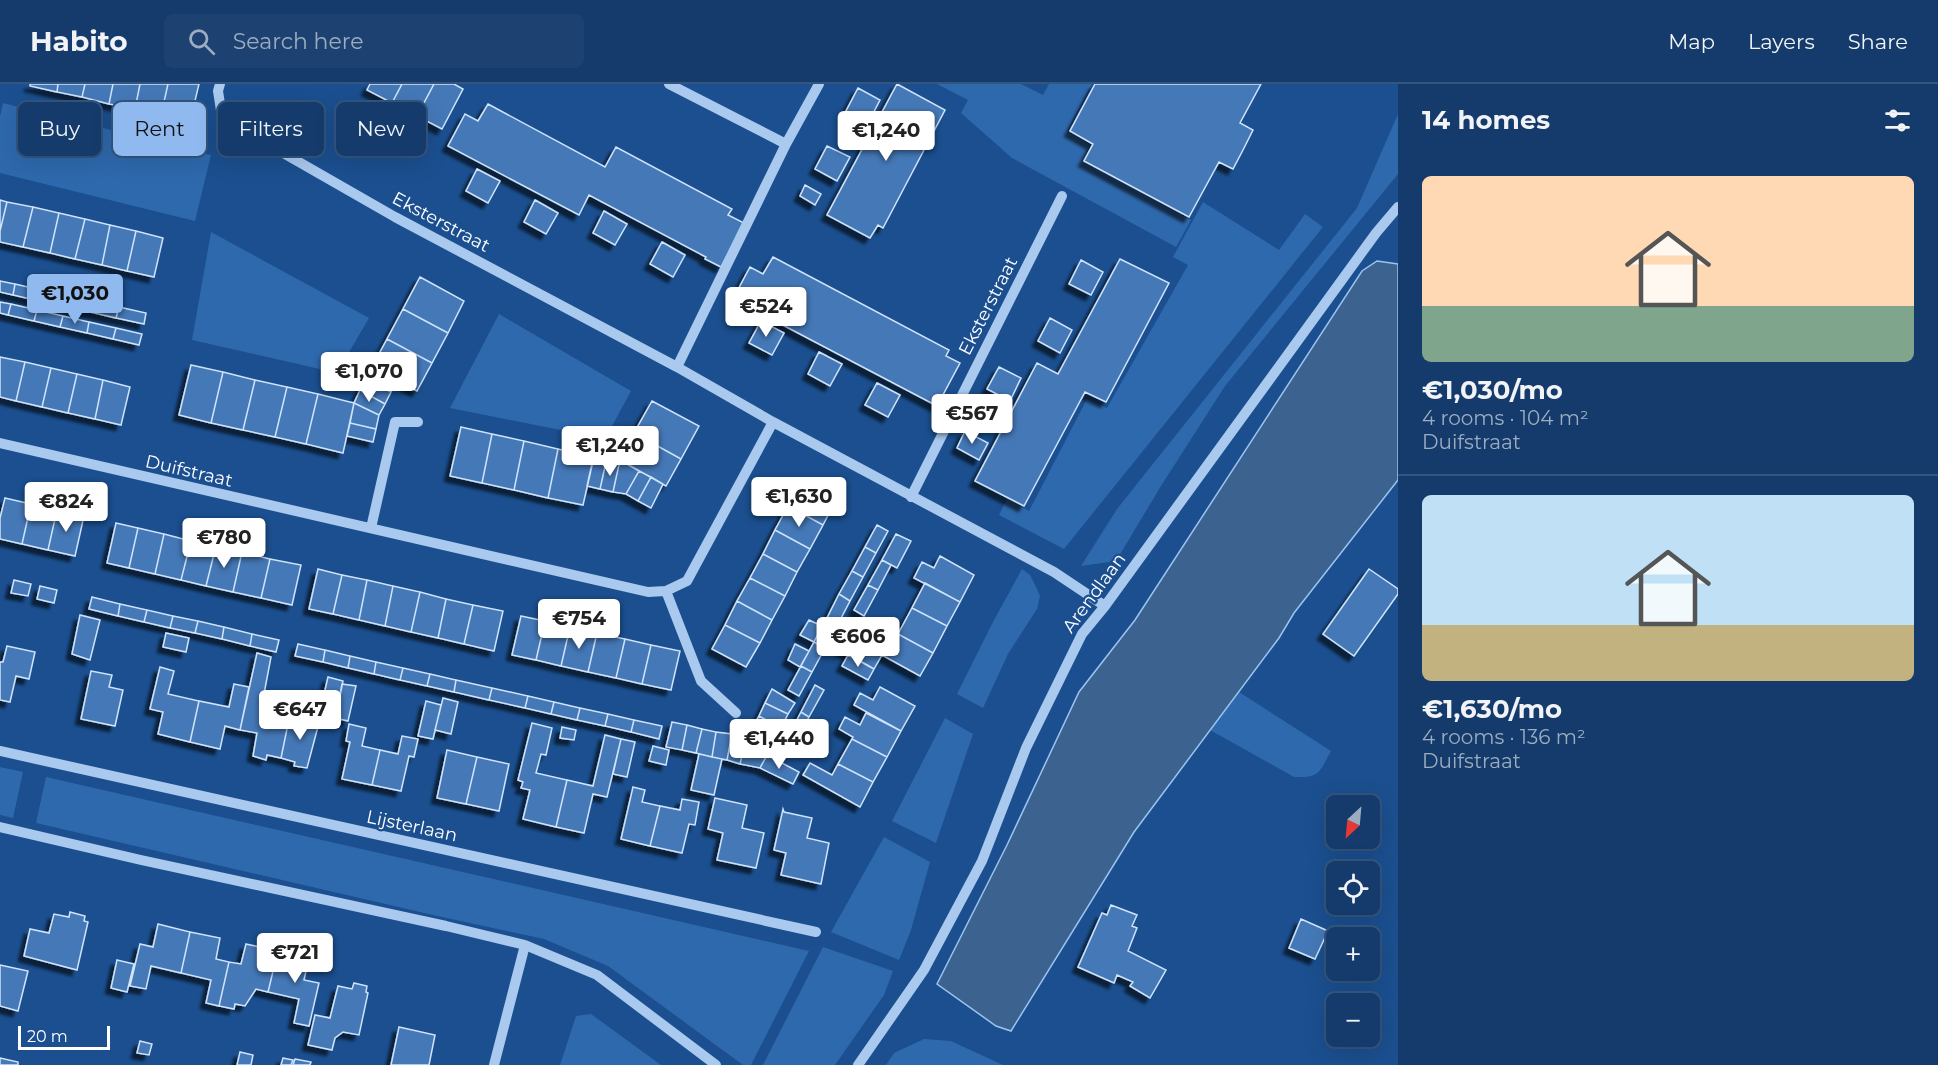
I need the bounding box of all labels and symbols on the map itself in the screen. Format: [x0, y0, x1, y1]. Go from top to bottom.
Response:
pin: €1,240 [837, 111, 935, 162]
street label: Eksterstraat [388, 187, 494, 257]
street label: Eksterstraat [954, 253, 1022, 359]
pin: €1,030 [26, 274, 124, 325]
pin: €524 [730, 287, 802, 338]
pin: €1,070 [320, 352, 418, 403]
pin: €567 [936, 394, 1008, 445]
pin: €1,240 [561, 426, 659, 477]
street label: Duifstraat [143, 450, 235, 492]
pin: €1,630 [750, 477, 848, 528]
pin: €824 [30, 482, 102, 533]
pin: €780 [188, 518, 260, 569]
street label: Arendlaan [1058, 549, 1130, 637]
pin: €754 [543, 599, 615, 650]
pin: €606 [822, 617, 894, 668]
pin: €647 [264, 690, 336, 741]
pin: €1,440 [730, 719, 828, 770]
north arrow [1326, 795, 1380, 849]
street label: Lijsterlaan [365, 806, 459, 846]
pin: €721 [259, 933, 331, 984]
scale bar [18, 1023, 110, 1050]

